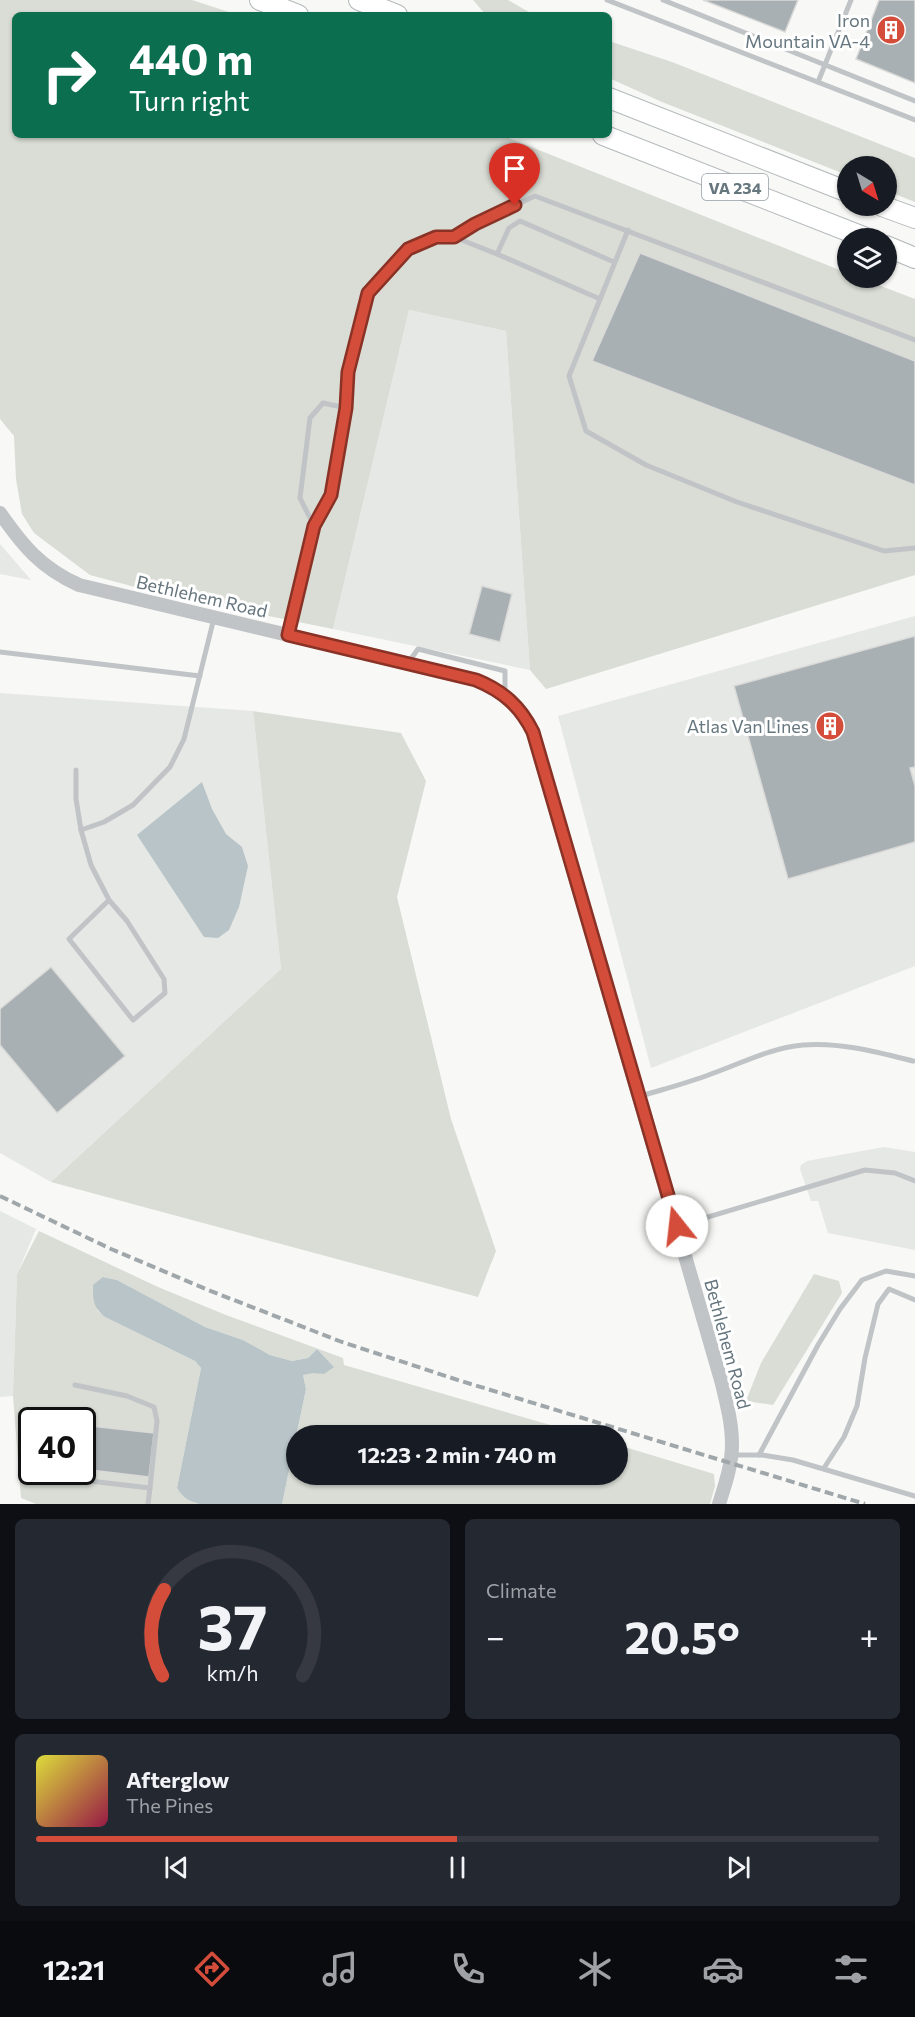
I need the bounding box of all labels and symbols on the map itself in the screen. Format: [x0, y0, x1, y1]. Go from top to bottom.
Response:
place label: Iron Mountain VA-4 [745, 9, 870, 52]
building icon: Iron Mountain VA-4 [875, 14, 907, 46]
pin [489, 143, 540, 205]
north arrow [837, 156, 897, 216]
road number: VA 234 [702, 174, 768, 200]
street label: Bethlehem Road [134, 570, 270, 622]
building icon: Atlas Van Lines [814, 710, 846, 742]
place label: Atlas Van Lines [687, 715, 809, 737]
position arrow [645, 1194, 709, 1258]
street label: Bethlehem Road [700, 1277, 756, 1411]
speed limit sign: 40 [18, 1407, 96, 1485]

